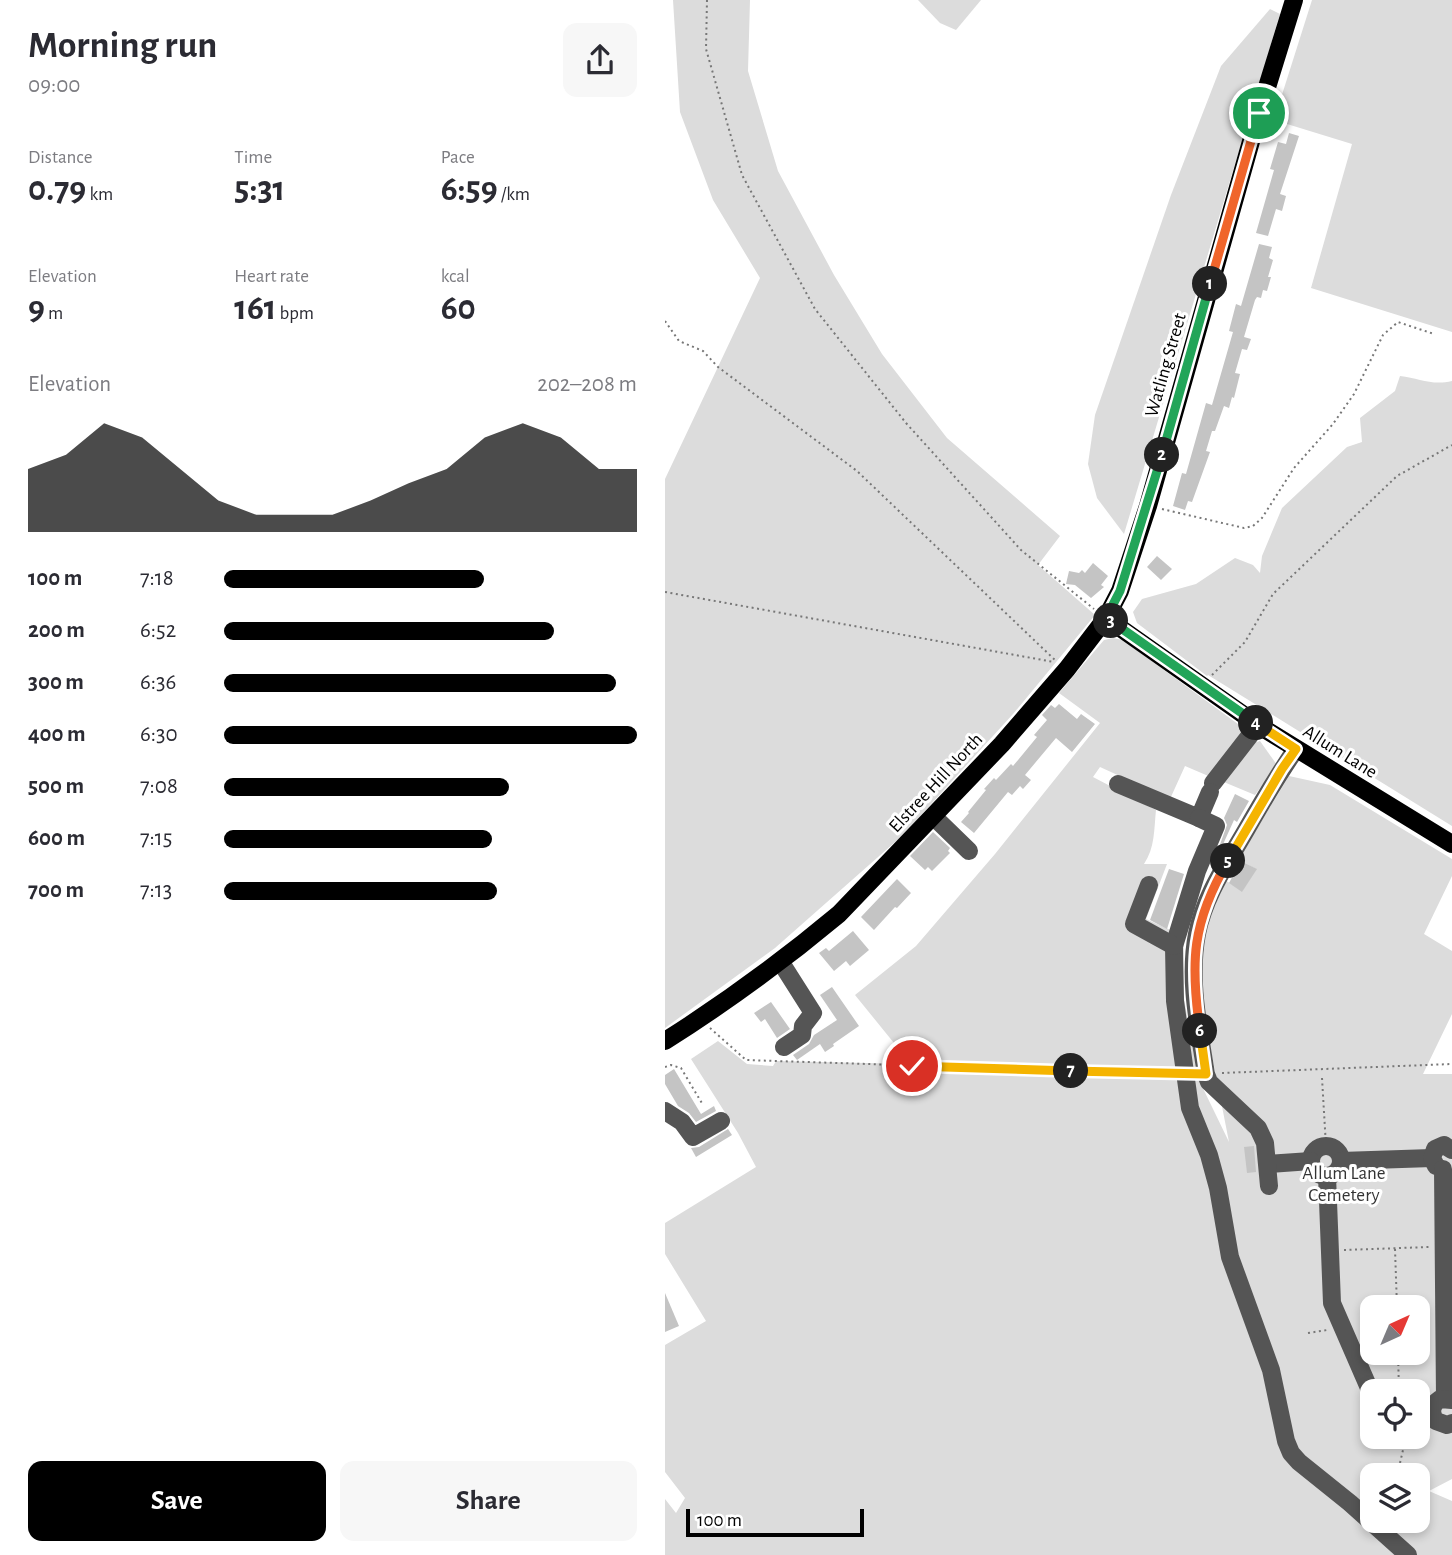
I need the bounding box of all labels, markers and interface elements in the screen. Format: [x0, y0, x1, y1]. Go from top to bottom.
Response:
button: share [563, 23, 637, 97]
text: Morning run [28, 27, 217, 65]
text: 09:00 [28, 74, 81, 97]
pin [1229, 83, 1289, 143]
icon: arrive [1240, 94, 1278, 132]
text: Distance [28, 148, 92, 167]
text: Time [234, 148, 272, 167]
text: Pace [441, 148, 475, 167]
text: 0.79 [28, 172, 86, 207]
text: 5:31 [234, 172, 285, 207]
text: 6:59 [441, 172, 498, 207]
text: km [86, 185, 113, 204]
text: /km [498, 185, 530, 204]
pin: 1 [1193, 266, 1227, 302]
text: Elevation [28, 267, 97, 286]
text: Heart rate [234, 267, 309, 286]
text: kcal [441, 267, 470, 286]
text: 1 [1206, 274, 1213, 293]
text: 9 [28, 291, 45, 326]
text: 161 [234, 291, 276, 326]
text: 60 [441, 291, 476, 326]
text: m [45, 304, 63, 323]
text: bpm [276, 304, 314, 323]
street label: Watling Street [1142, 311, 1190, 419]
text: Elevation [28, 373, 111, 396]
text: 202–208 m [537, 373, 637, 396]
pin: 2 [1145, 438, 1179, 472]
text: 2 [1157, 445, 1166, 464]
text: 100 m [28, 567, 82, 590]
text: 7:18 [140, 567, 174, 590]
pin: 3 [1093, 604, 1129, 638]
text: 3 [1106, 611, 1115, 630]
text: 200 m [28, 619, 85, 642]
text: 6:52 [140, 619, 176, 642]
text: 300 m [28, 671, 84, 694]
text: 6:36 [140, 671, 176, 694]
pin: 4 [1239, 706, 1273, 740]
text: 4 [1251, 713, 1260, 732]
street label: Allum Lane [1300, 722, 1380, 782]
text: 400 m [28, 723, 86, 746]
text: 6:30 [140, 723, 178, 746]
street label: Elstree Hill North [886, 730, 986, 836]
text: 500 m [28, 775, 84, 798]
text: 7:08 [140, 775, 178, 798]
text: 600 m [28, 827, 85, 850]
text: 7:15 [140, 827, 172, 850]
pin: 5 [1211, 844, 1245, 878]
text: 5 [1223, 851, 1232, 870]
text: 700 m [28, 879, 84, 902]
text: 7:13 [140, 879, 172, 902]
pin: 6 [1183, 1014, 1217, 1048]
text: 6 [1195, 1021, 1204, 1040]
pin [882, 1036, 942, 1096]
icon: check [893, 1047, 931, 1085]
pin: 7 [1053, 1054, 1089, 1088]
text: 7 [1066, 1061, 1075, 1080]
park label: Allum Lane Cemetery [1302, 1164, 1386, 1205]
north arrow [1360, 1295, 1430, 1365]
map controls [1360, 1295, 1430, 1533]
button: locate [1360, 1379, 1430, 1449]
button: Save [28, 1461, 326, 1541]
button: Share [340, 1461, 637, 1541]
button: layers [1360, 1463, 1430, 1533]
scale bar [686, 1506, 865, 1538]
text: 100 m [697, 1511, 742, 1530]

